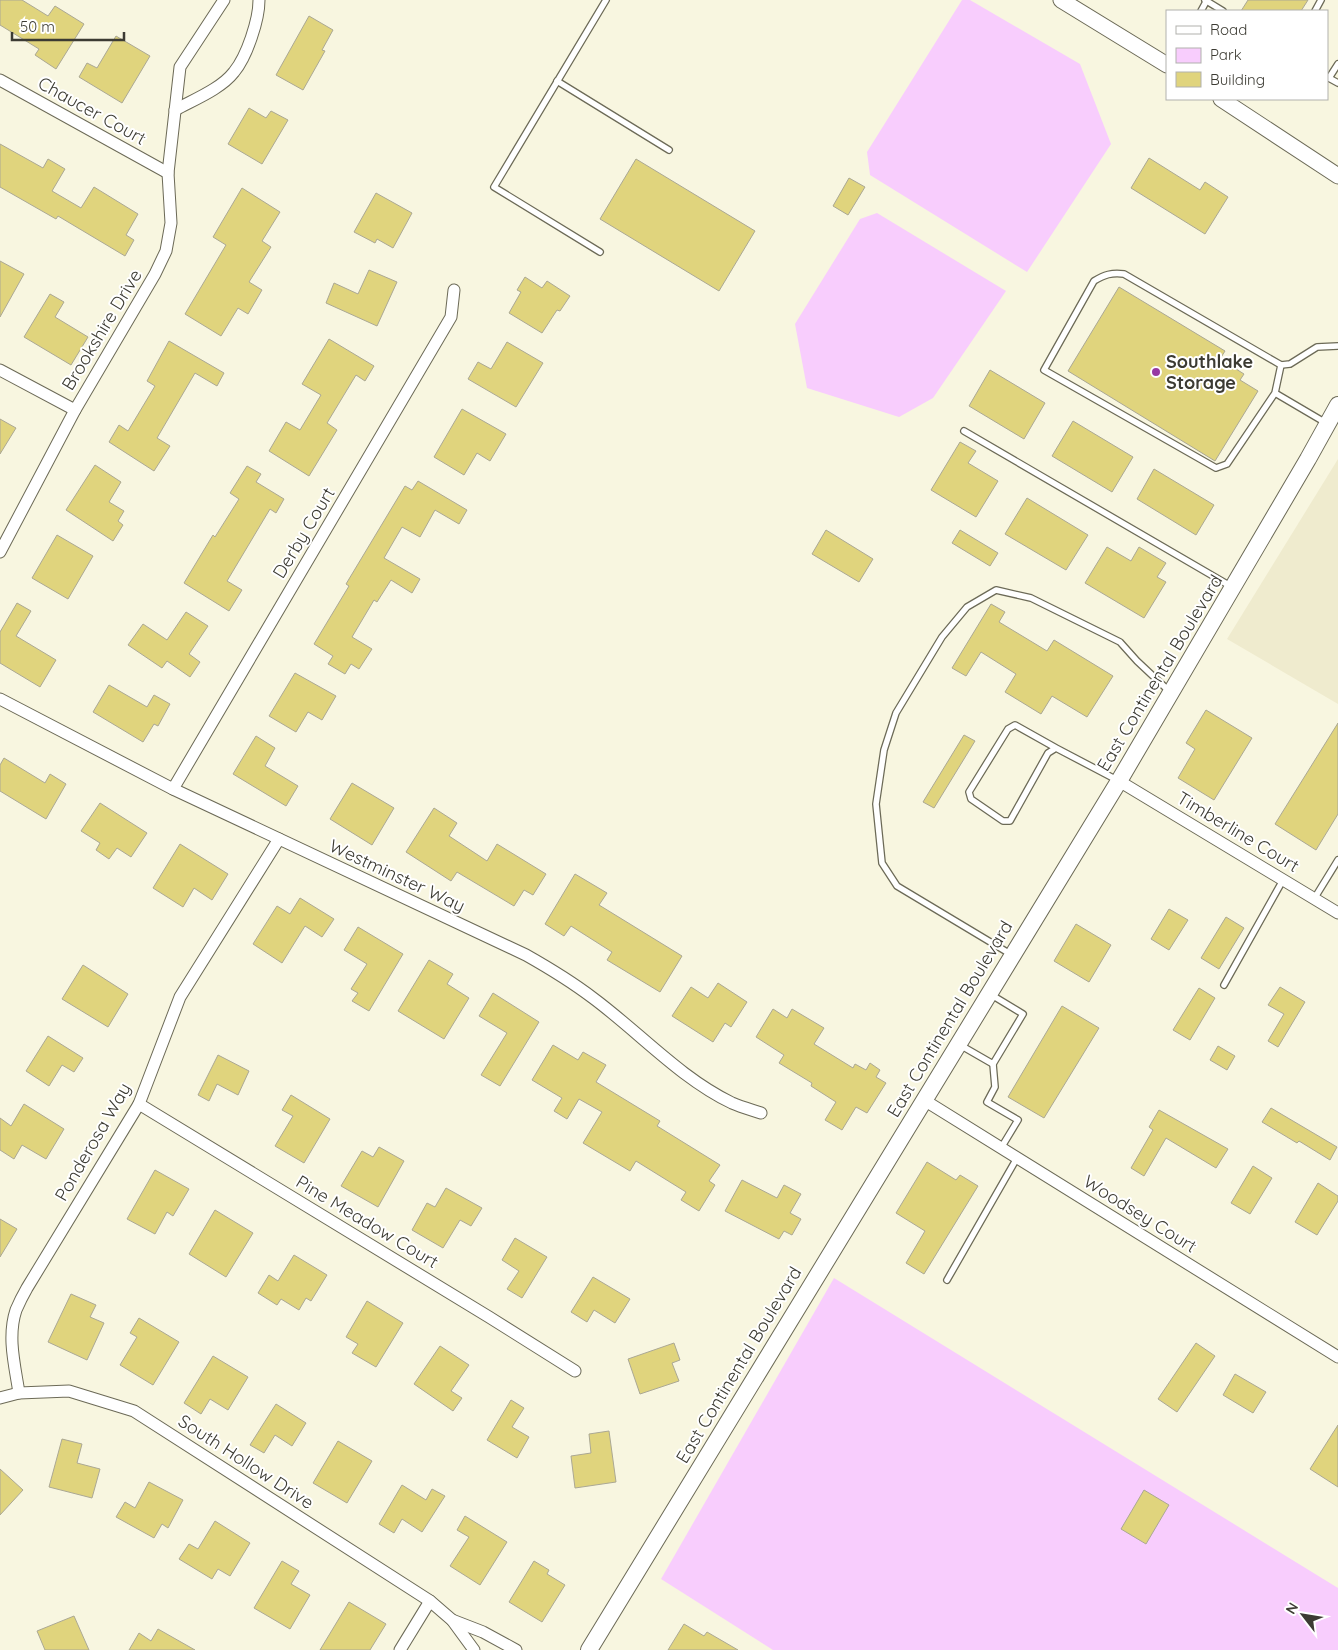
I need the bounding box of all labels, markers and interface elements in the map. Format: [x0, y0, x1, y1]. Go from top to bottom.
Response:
scale bar [12, 10, 125, 42]
legend [1166, 10, 1328, 100]
text: 50 m [20, 17, 55, 36]
text: Road [1210, 20, 1247, 39]
text: Park [1210, 45, 1242, 64]
text: Building [1210, 70, 1265, 89]
street label: Chaucer Court [34, 71, 150, 150]
street label: Brookshire Drive [56, 265, 147, 394]
place label: Southlake Storage [1166, 350, 1253, 394]
marker: Southlake Storage [1150, 366, 1162, 378]
street label: Derby Court [267, 483, 340, 582]
street label: East Continental Boulevard [1092, 570, 1227, 775]
street label: Timberline Court [1173, 786, 1304, 877]
street label: Westminster Way [326, 834, 469, 917]
street label: East Continental Boulevard [882, 916, 1017, 1121]
street label: Ponderosa Way [49, 1078, 136, 1205]
street label: Pine Meadow Court [292, 1170, 443, 1273]
street label: Woodsey Court [1079, 1170, 1201, 1258]
street label: East Continental Boulevard [671, 1262, 806, 1467]
street label: South Hollow Drive [174, 1409, 318, 1514]
north arrow [1278, 1590, 1328, 1640]
text: N [1281, 1599, 1302, 1617]

